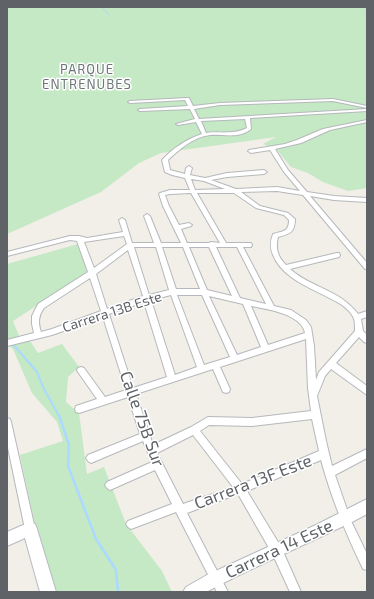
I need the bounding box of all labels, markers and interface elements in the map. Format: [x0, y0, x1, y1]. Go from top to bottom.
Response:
district label: PARQUE ENTRENUBES [42, 62, 132, 93]
street label: Carrera 13B Este [60, 288, 164, 336]
street label: Calle 75B Sur [115, 368, 169, 470]
street label: Carrera 13F Este [191, 450, 315, 514]
street label: Carrera 14 Este [222, 515, 336, 583]

